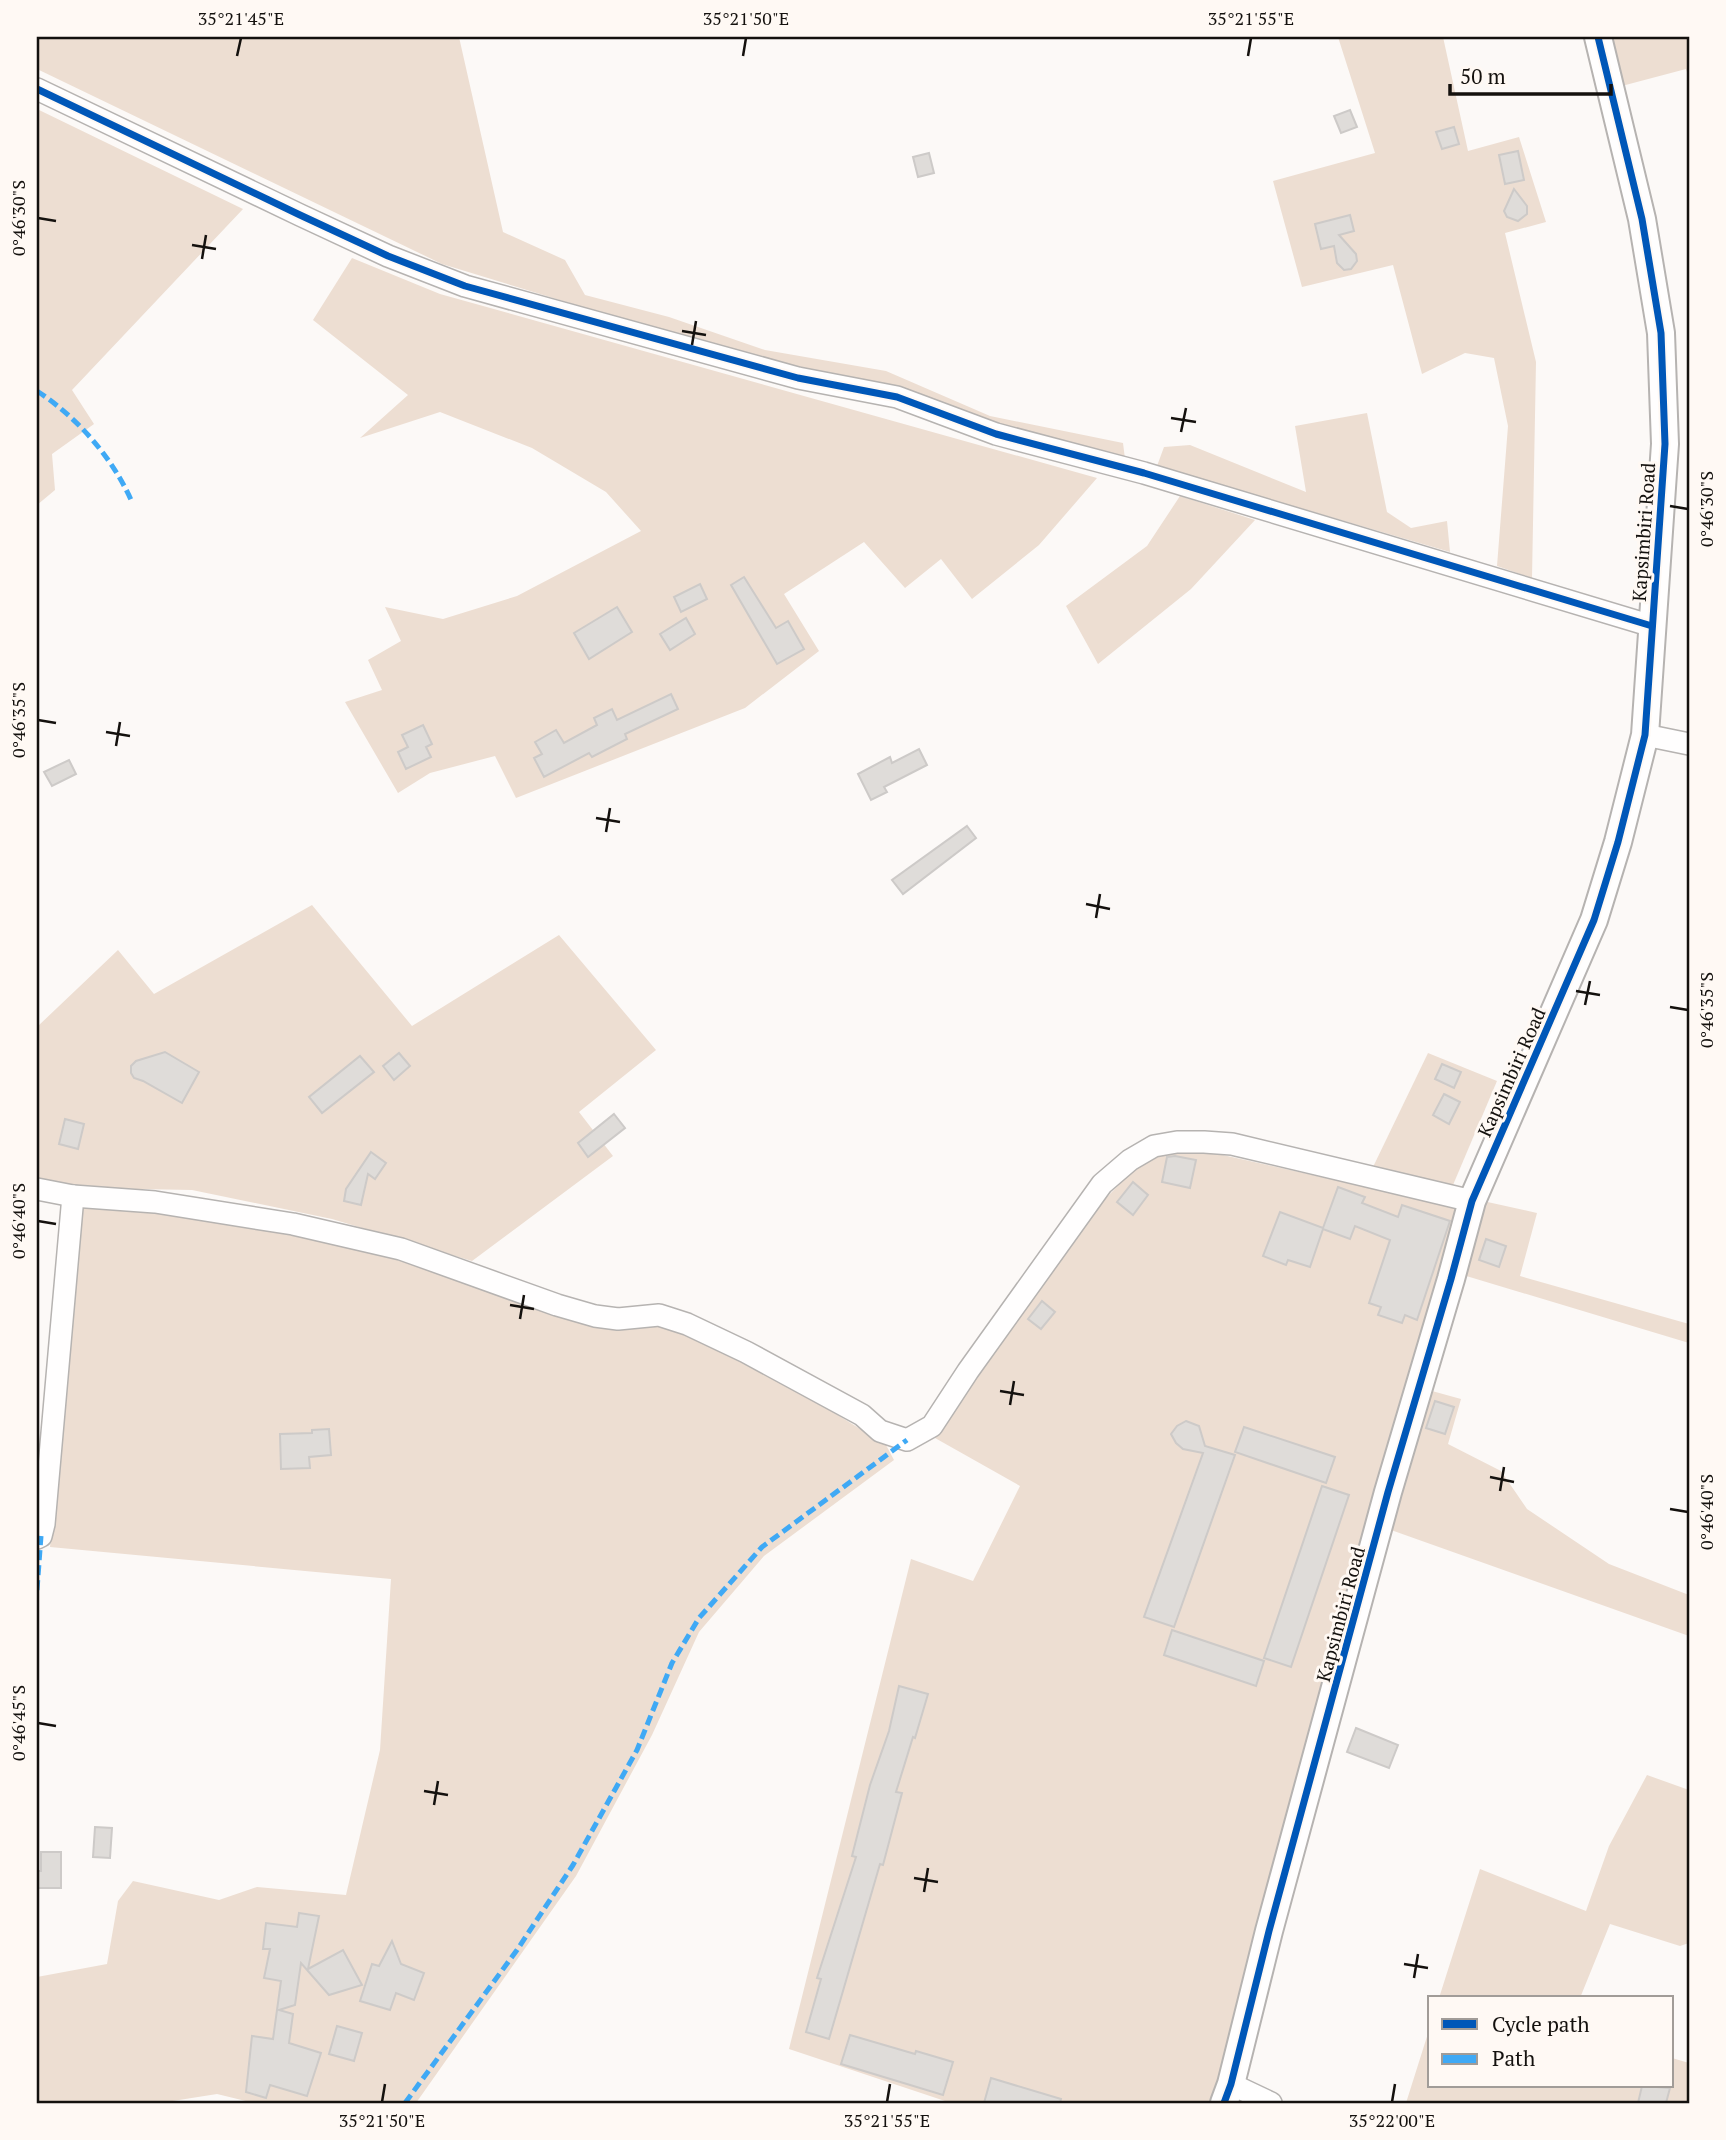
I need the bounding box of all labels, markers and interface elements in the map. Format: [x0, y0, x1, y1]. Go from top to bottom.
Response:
text: 35°21'45"E [198, 6, 284, 30]
text: 35°21'50"E [703, 6, 789, 30]
text: 35°21'55"E [1208, 6, 1294, 30]
scale bar [1450, 52, 1610, 96]
text: 50 m [1460, 62, 1506, 90]
text: 0°46'30"S [6, 180, 30, 256]
street label: Kapsimbiri Road [1626, 461, 1660, 602]
text: 0°46'30"S [1694, 471, 1718, 547]
text: 0°46'35"S [6, 682, 30, 758]
text: 0°46'35"S [1694, 972, 1718, 1048]
street label: Kapsimbiri Road [1471, 1003, 1551, 1141]
text: 0°46'40"S [6, 1183, 30, 1259]
text: 0°46'40"S [1694, 1474, 1718, 1550]
street label: Kapsimbiri Road [1310, 1543, 1370, 1684]
text: 0°46'45"S [6, 1685, 30, 1761]
legend [1428, 1996, 1674, 2088]
text: Cycle path [1492, 2010, 1590, 2038]
text: Path [1492, 2044, 1535, 2072]
text: 35°21'50"E [339, 2108, 425, 2132]
text: 35°21'55"E [844, 2108, 930, 2132]
text: 35°22'00"E [1349, 2108, 1435, 2132]

